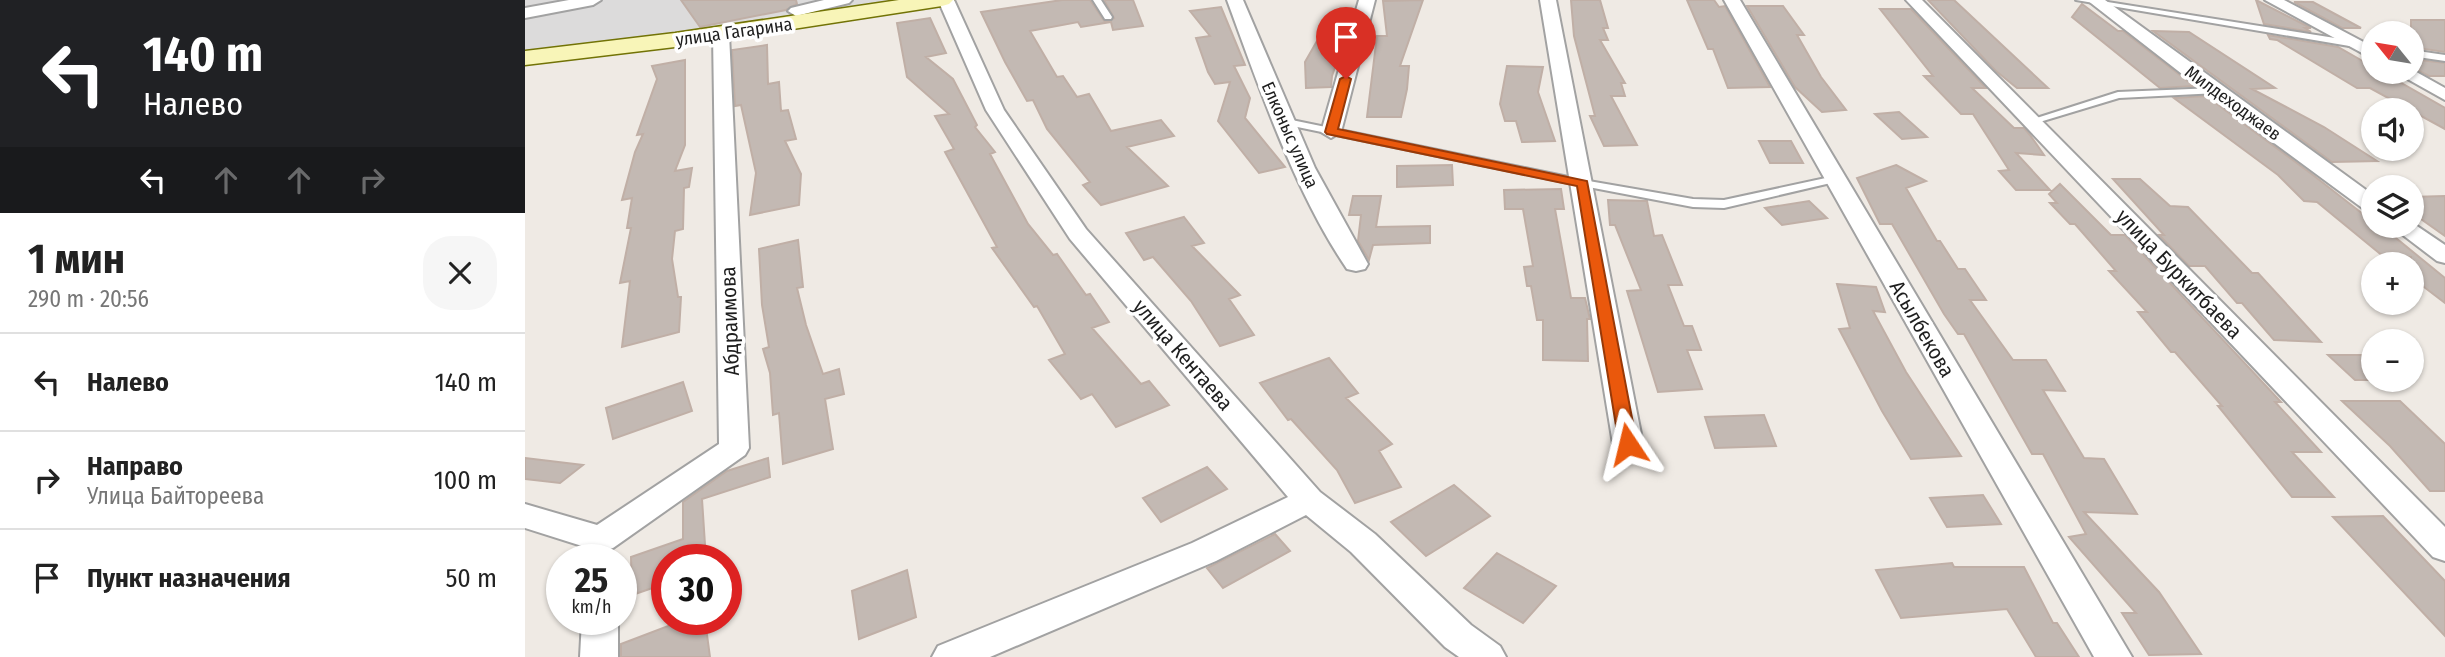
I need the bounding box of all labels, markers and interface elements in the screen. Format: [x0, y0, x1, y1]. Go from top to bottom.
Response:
pin [1316, 7, 1376, 79]
street label: улица Гагарина [674, 13, 794, 51]
icon: arrive [1327, 18, 1365, 56]
north arrow [2361, 21, 2424, 84]
map controls [2361, 21, 2424, 392]
text: 140 m [143, 25, 263, 84]
icon: left [28, 28, 119, 119]
street label: Милдеходжаев [2181, 61, 2285, 145]
street label: Елконыс улица [1257, 78, 1323, 192]
text: Налево [143, 85, 243, 123]
button: sound [2361, 98, 2424, 161]
icon: left [134, 161, 172, 199]
icon: ahead [207, 161, 245, 199]
icon: ahead [280, 161, 318, 199]
icon: right [353, 161, 391, 199]
button: layers [2361, 175, 2424, 238]
street label: улица Буркитбаева [2110, 204, 2248, 344]
text: 1 мин [28, 234, 125, 284]
button: close [423, 236, 497, 310]
button: + [2361, 252, 2424, 315]
street label: Абдраимова [715, 266, 745, 376]
street label: Асылбекова [1884, 276, 1960, 382]
text: 290 m · 20:56 [28, 285, 149, 313]
street label: улица Кентаева [1128, 294, 1238, 416]
button: − [2361, 329, 2424, 392]
icon: left [28, 363, 66, 401]
text: Налево [87, 367, 169, 398]
text: 140 m [435, 367, 497, 398]
position arrow [1591, 407, 1665, 481]
text: Направо [87, 451, 183, 482]
icon: right [28, 461, 66, 499]
text: 100 m [434, 465, 497, 496]
text: Улица Байтореева [87, 482, 264, 510]
speed limit sign: 30 [651, 544, 742, 635]
icon: arrive [28, 559, 66, 597]
text: 25 [575, 559, 608, 601]
text: Пункт назначения [87, 563, 291, 594]
text: 50 m [445, 563, 497, 594]
text: km/h [571, 596, 612, 618]

